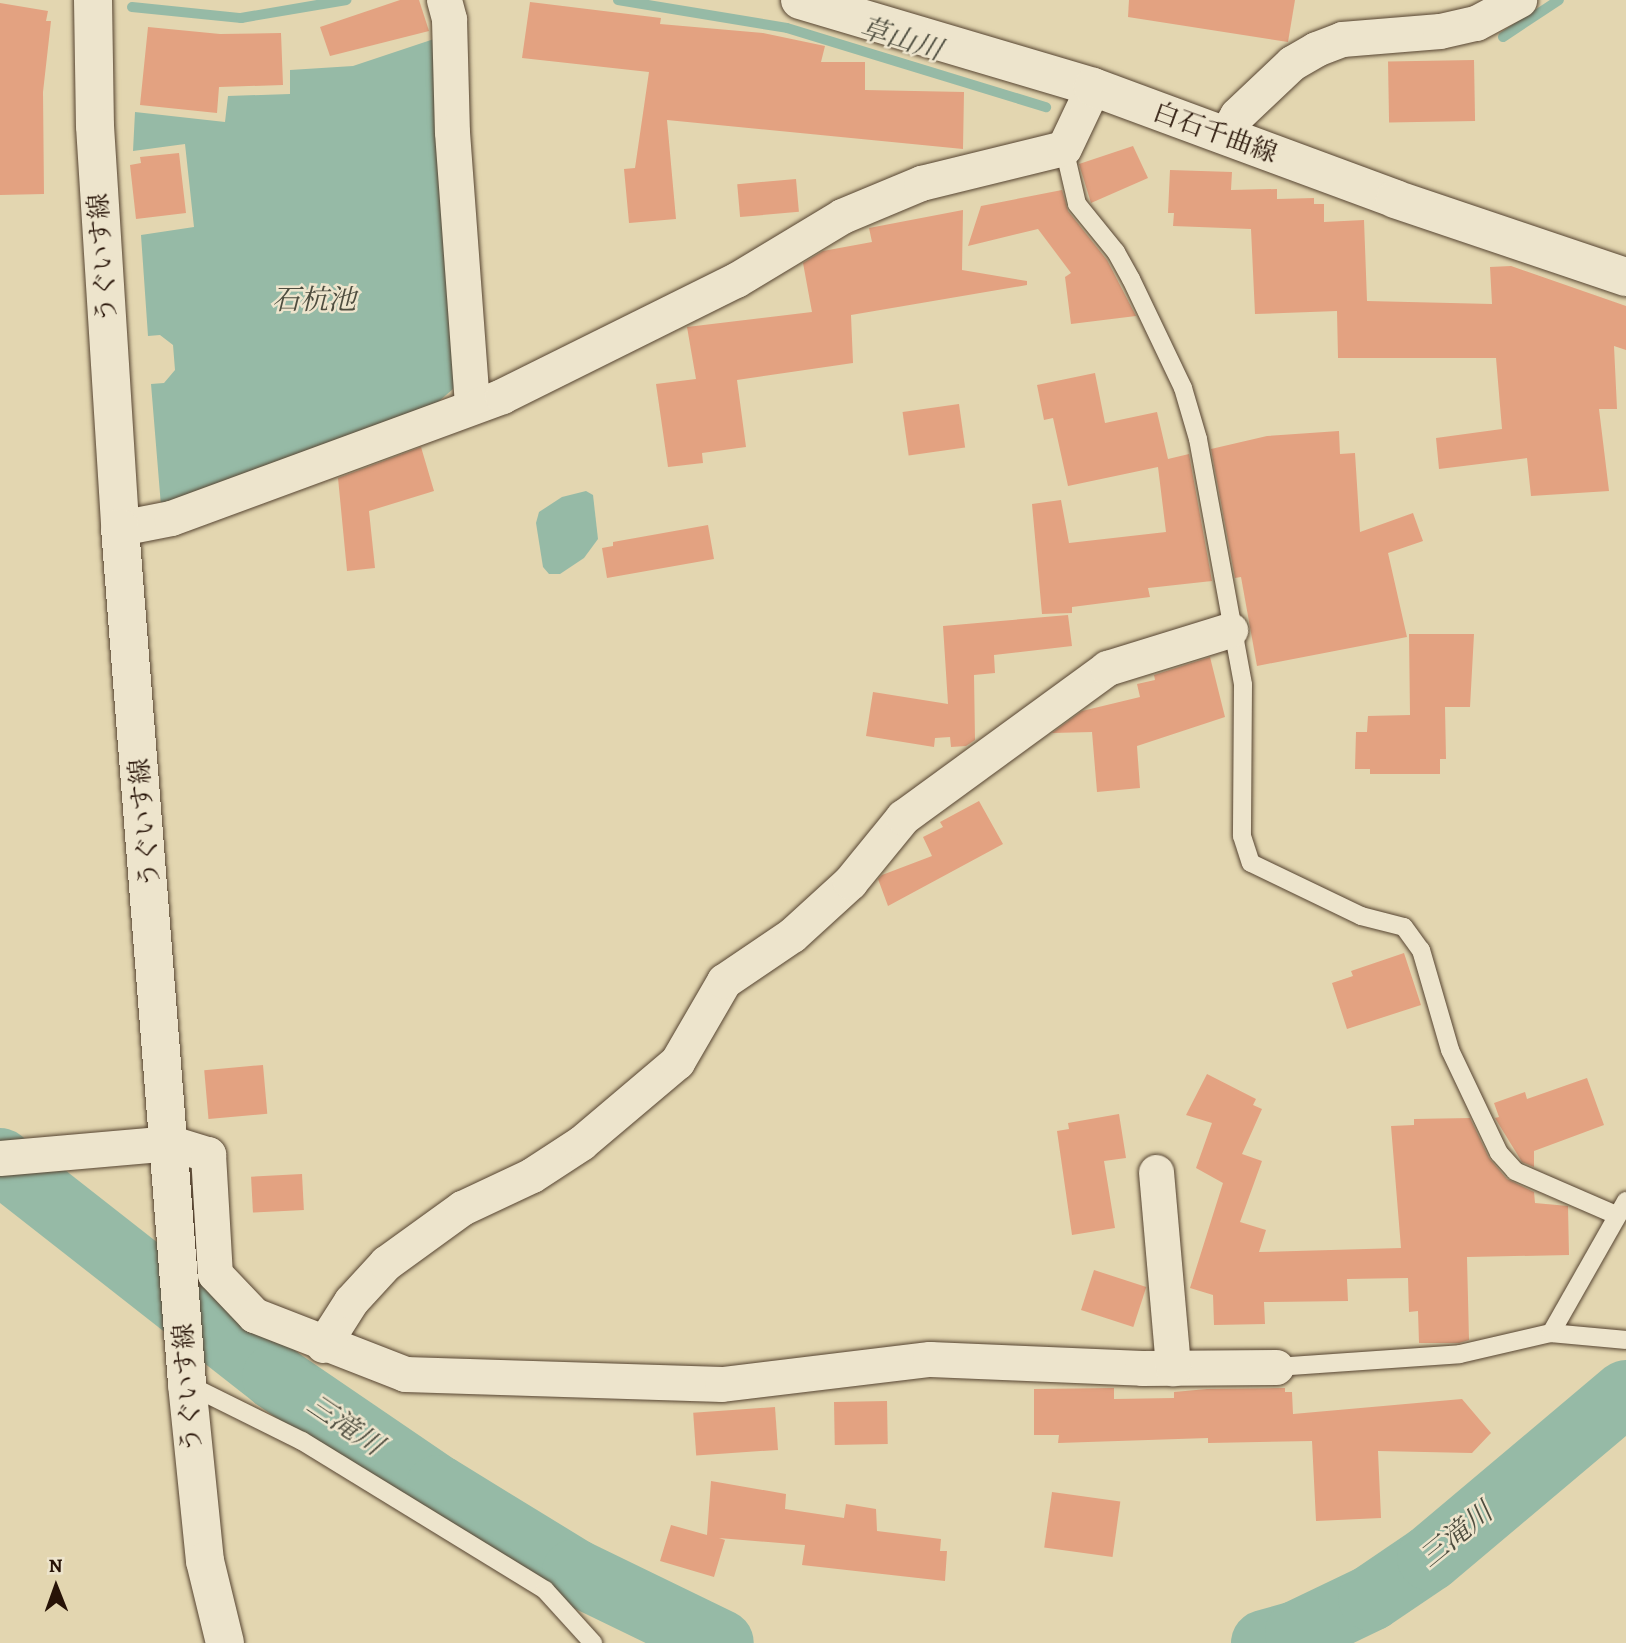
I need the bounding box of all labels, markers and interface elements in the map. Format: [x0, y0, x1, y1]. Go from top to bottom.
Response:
water label: 草山川 [856, 11, 946, 67]
street label: 白石千曲線 [1149, 96, 1281, 170]
street label: うぐいす線 [83, 192, 123, 324]
water label: 石杭池 [272, 283, 356, 317]
street label: うぐいす線 [124, 757, 166, 889]
street label: うぐいす線 [168, 1322, 208, 1454]
water label: 三滝川 [301, 1388, 389, 1462]
water label: 三滝川 [1413, 1496, 1499, 1574]
north arrow [21, 1552, 91, 1622]
text: N [48, 1553, 63, 1579]

